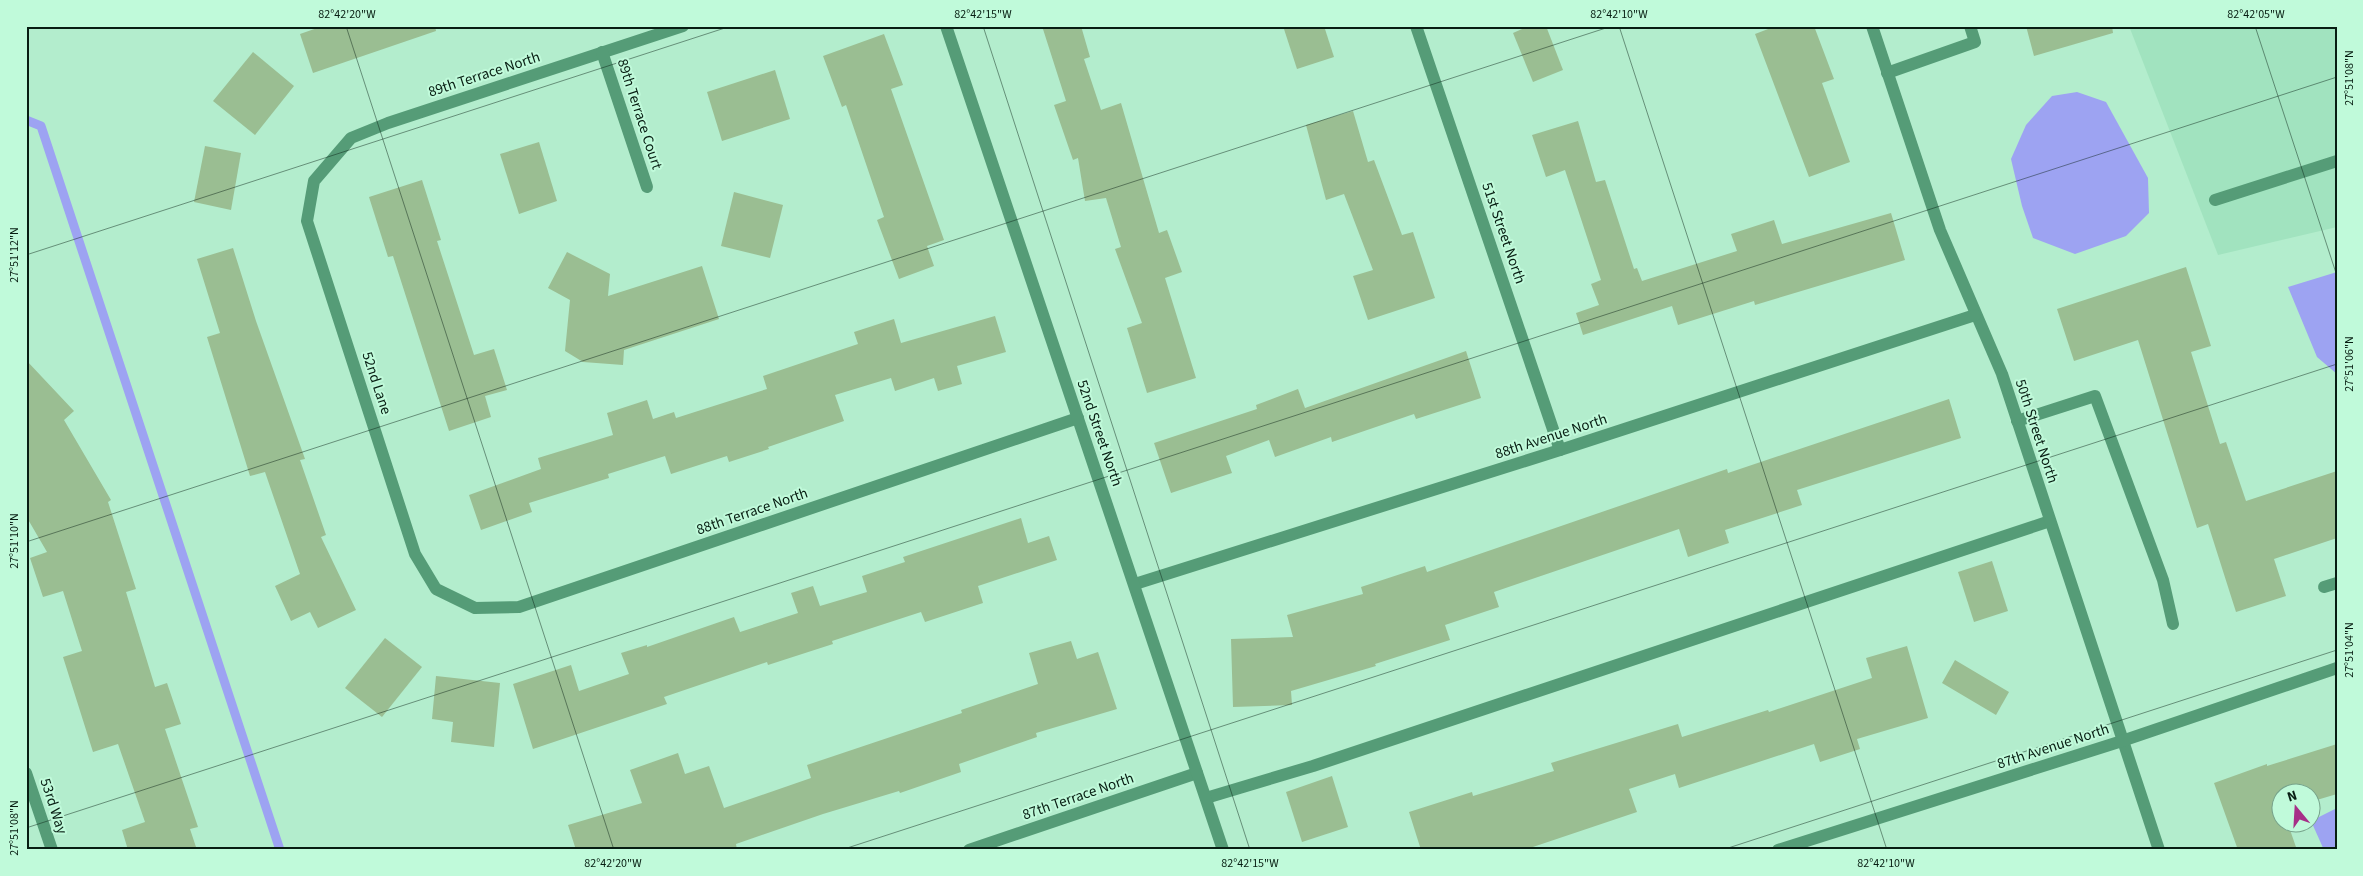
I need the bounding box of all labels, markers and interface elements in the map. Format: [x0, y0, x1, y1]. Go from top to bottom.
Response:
text: 82°42'20"W [318, 6, 376, 23]
text: 82°42'15"W [954, 6, 1012, 23]
text: 82°42'10"W [1590, 6, 1648, 23]
text: 82°42'05"W [2227, 6, 2285, 23]
street label: 89th Terrace North [426, 46, 543, 102]
text: 27°51'08"N [2341, 50, 2358, 106]
street label: 89th Terrace Court [612, 56, 667, 172]
street label: 51st Street North [1476, 180, 1531, 287]
text: 27°51'12"N [6, 227, 23, 283]
text: 27°51'06"N [2341, 336, 2358, 392]
street label: 52nd Lane [357, 349, 397, 417]
street label: 52nd Street North [1071, 377, 1128, 489]
street label: 50th Street North [2010, 377, 2063, 486]
street label: 88th Avenue North [1492, 408, 1610, 464]
street label: 88th Terrace North [694, 483, 811, 540]
text: 27°51'10"N [6, 513, 23, 569]
text: 27°51'04"N [2341, 622, 2358, 678]
street label: 87th Avenue North [1994, 718, 2112, 774]
street label: 87th Terrace North [1020, 768, 1137, 825]
street label: 53rd Way [35, 776, 72, 837]
north arrow [2270, 784, 2320, 834]
text: N [2285, 786, 2300, 808]
text: 27°51'08"N [6, 800, 23, 856]
text: 82°42'20"W [584, 855, 642, 872]
text: 82°42'15"W [1221, 855, 1279, 872]
text: 82°42'10"W [1857, 855, 1915, 872]

